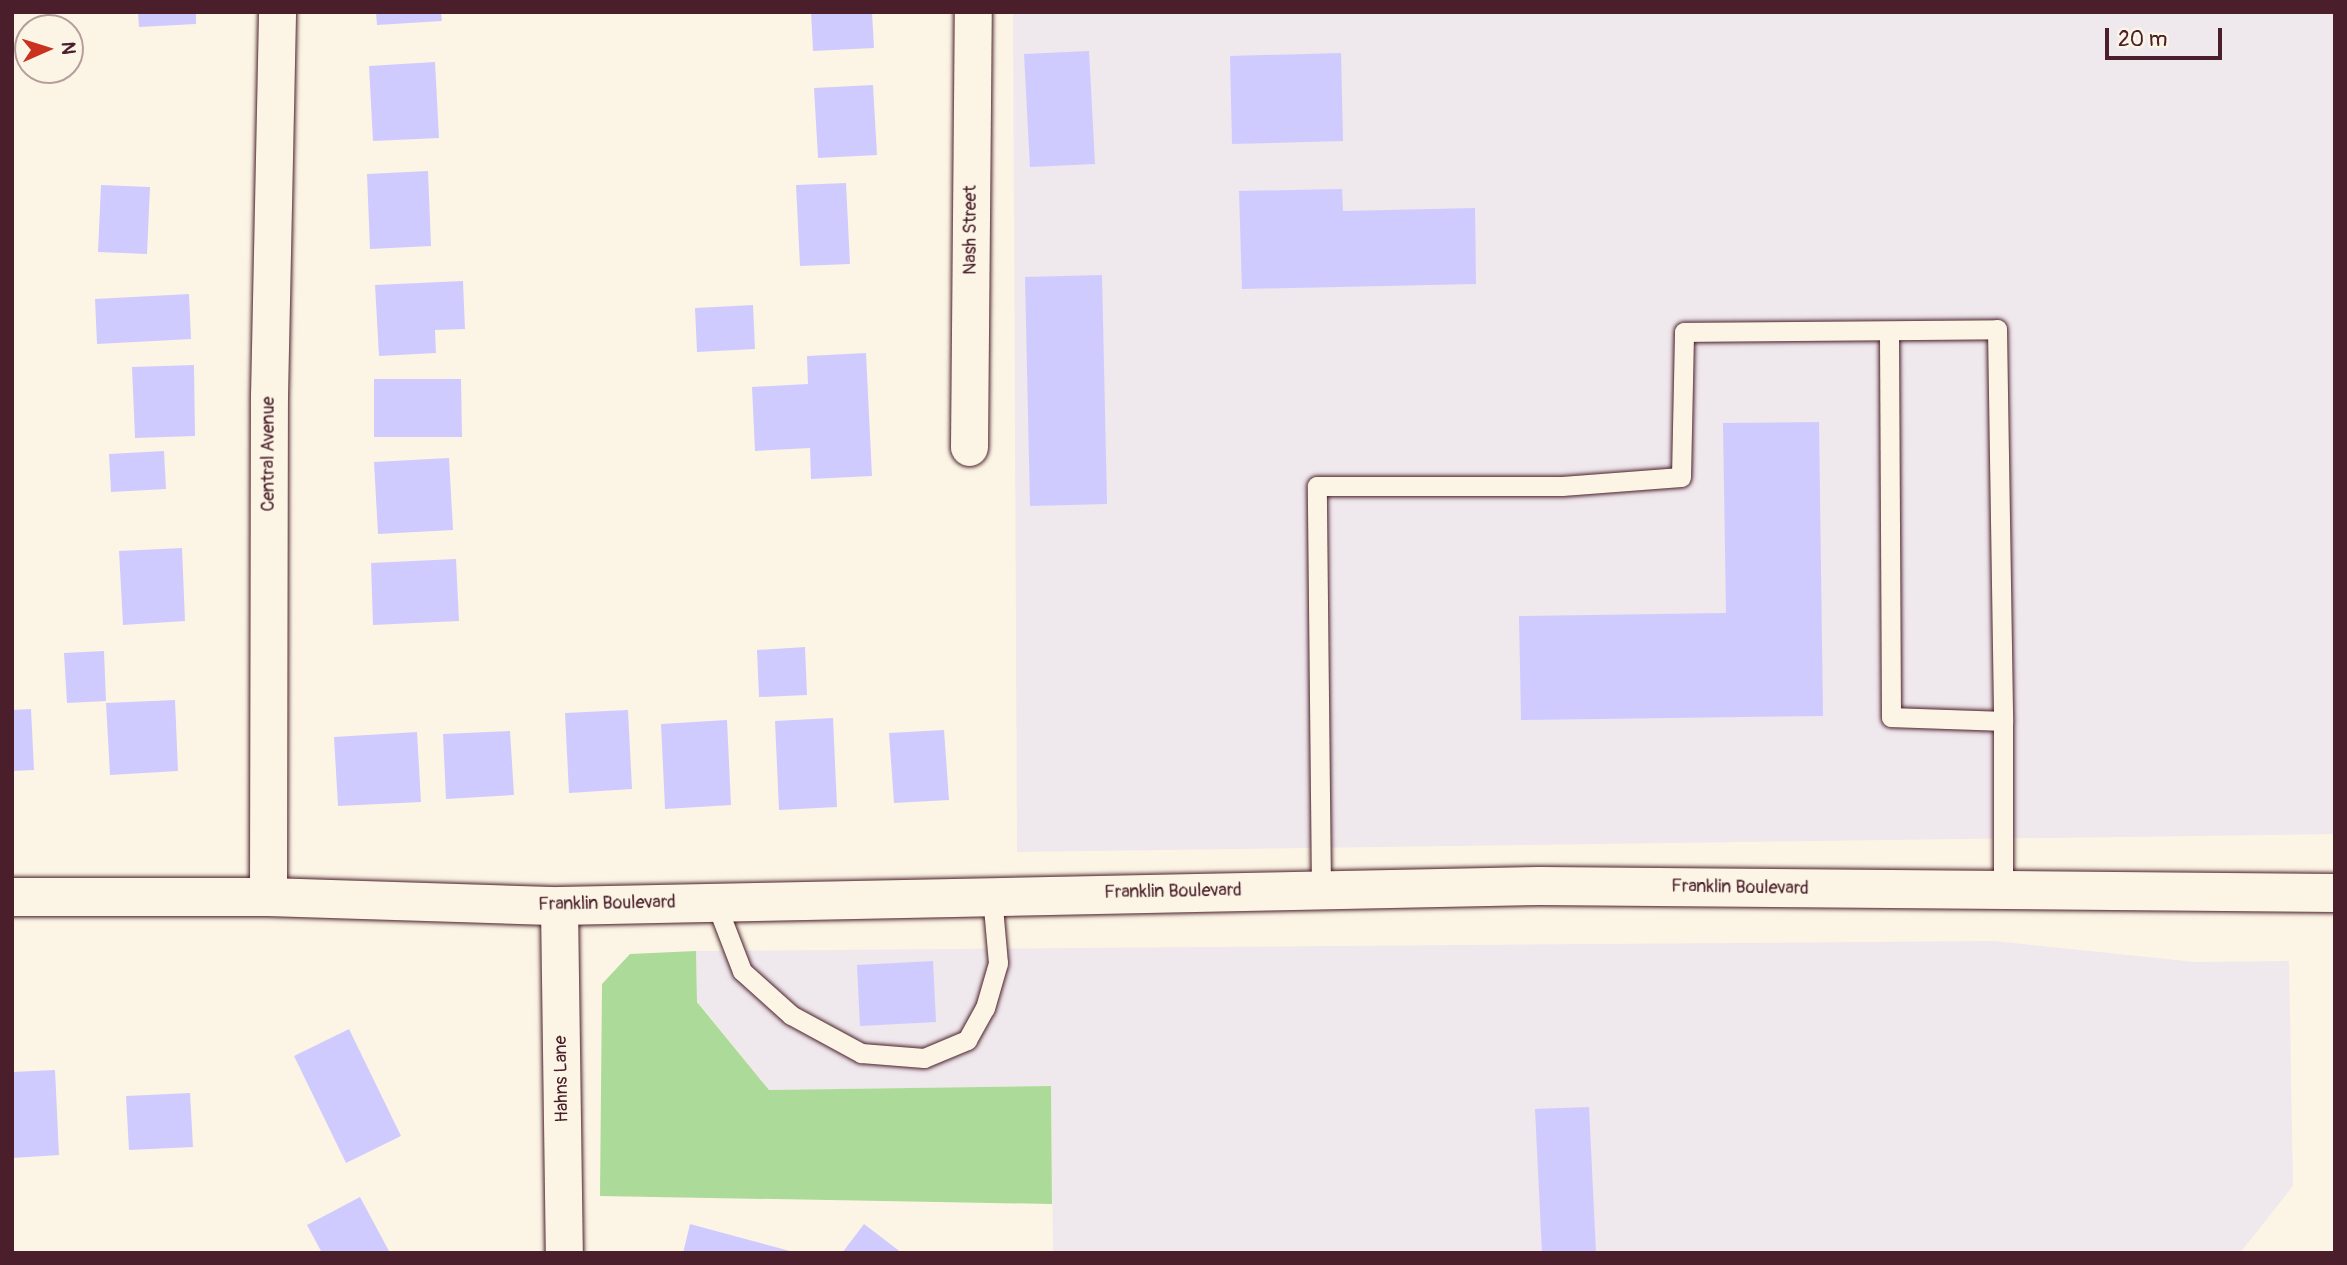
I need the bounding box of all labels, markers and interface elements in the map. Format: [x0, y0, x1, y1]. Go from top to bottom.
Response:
north arrow [14, 14, 84, 84]
scale bar [2109, 14, 2226, 58]
text: 20 m [2118, 26, 2167, 53]
text: N [56, 41, 80, 55]
street label: Nash Street [960, 185, 982, 275]
street label: Central Avenue [258, 396, 280, 512]
street label: Franklin Boulevard [1671, 876, 1809, 900]
street label: Franklin Boulevard [1104, 880, 1242, 904]
street label: Franklin Boulevard [538, 892, 676, 916]
street label: Hahns Lane [550, 1035, 574, 1123]

